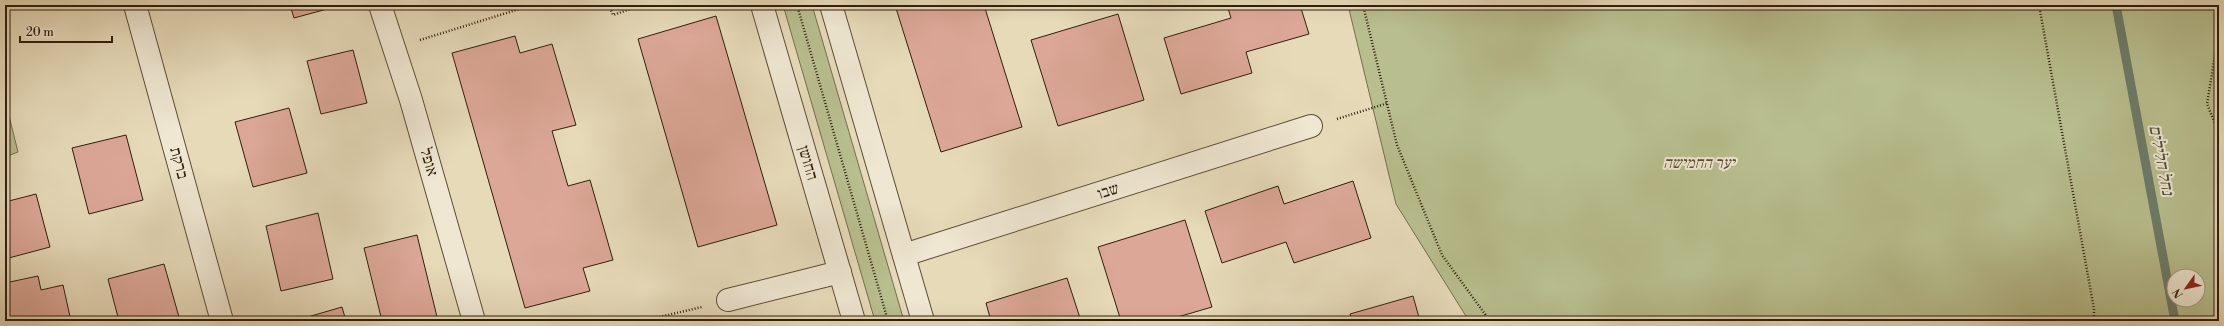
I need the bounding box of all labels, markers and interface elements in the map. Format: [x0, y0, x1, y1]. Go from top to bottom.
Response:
scale bar [20, 18, 112, 44]
text: 20 m [26, 25, 54, 40]
water label: נחל חלילים [2143, 123, 2179, 198]
street label: החושן [794, 143, 822, 183]
street label: ברקת [165, 145, 193, 182]
street label: אופל [415, 145, 443, 179]
park label: יער החמישה [1663, 153, 1736, 173]
street label: שבו [1094, 178, 1122, 204]
north arrow [2166, 268, 2206, 308]
text: N [2170, 285, 2187, 300]

